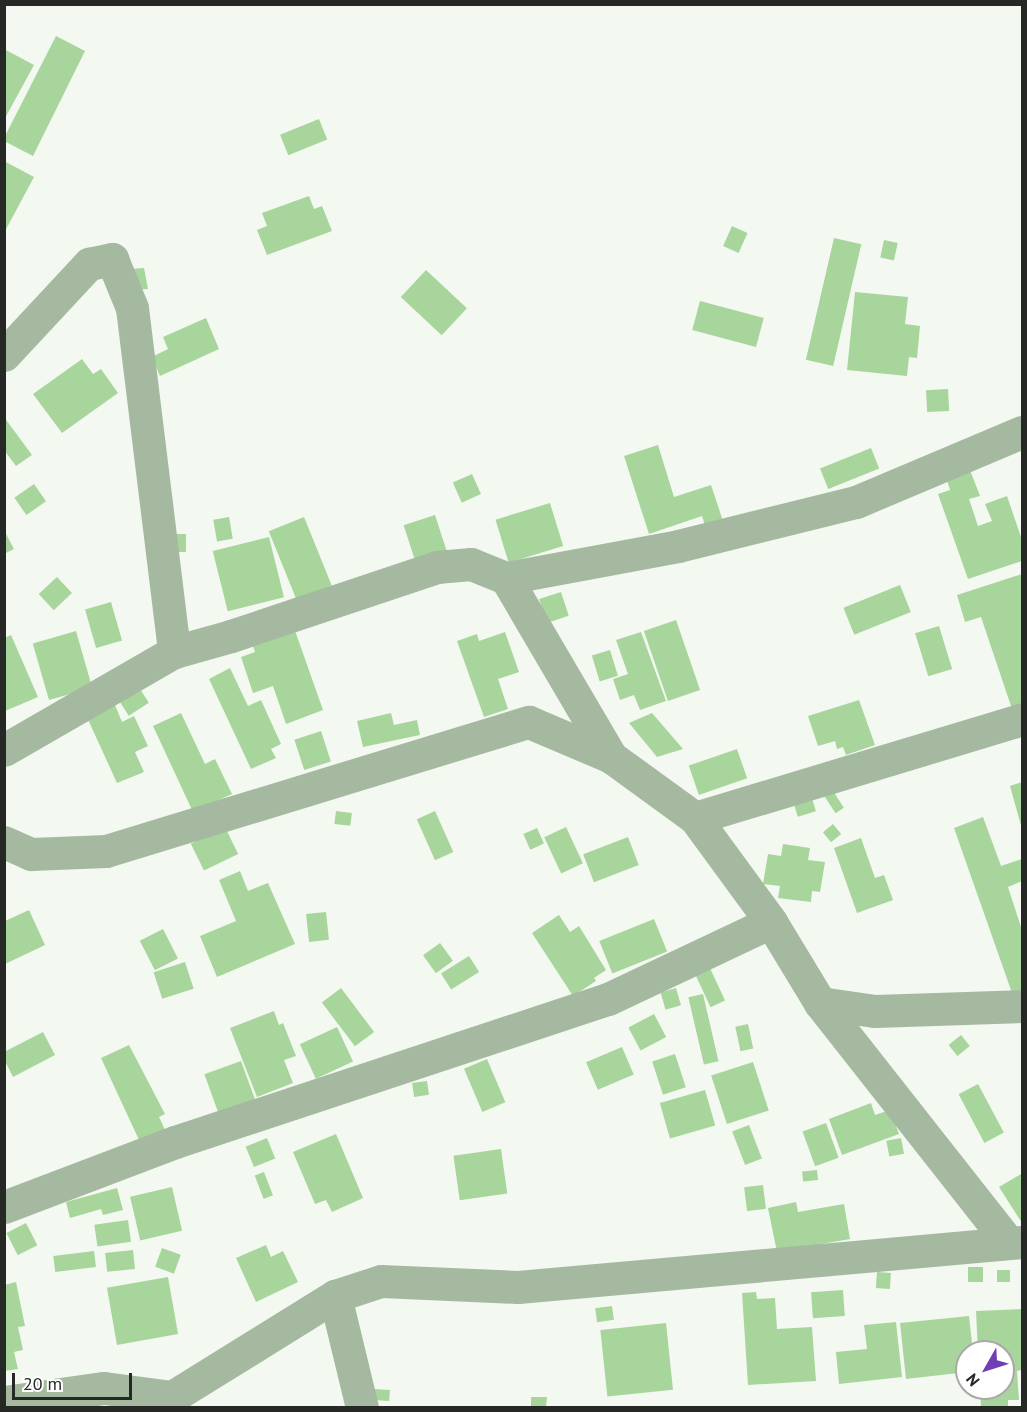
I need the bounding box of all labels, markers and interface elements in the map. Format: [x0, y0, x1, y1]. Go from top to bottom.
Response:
north arrow [955, 1340, 1015, 1400]
scale bar [15, 1361, 135, 1399]
text: N [961, 1370, 984, 1390]
text: 20 m [23, 1372, 62, 1395]

